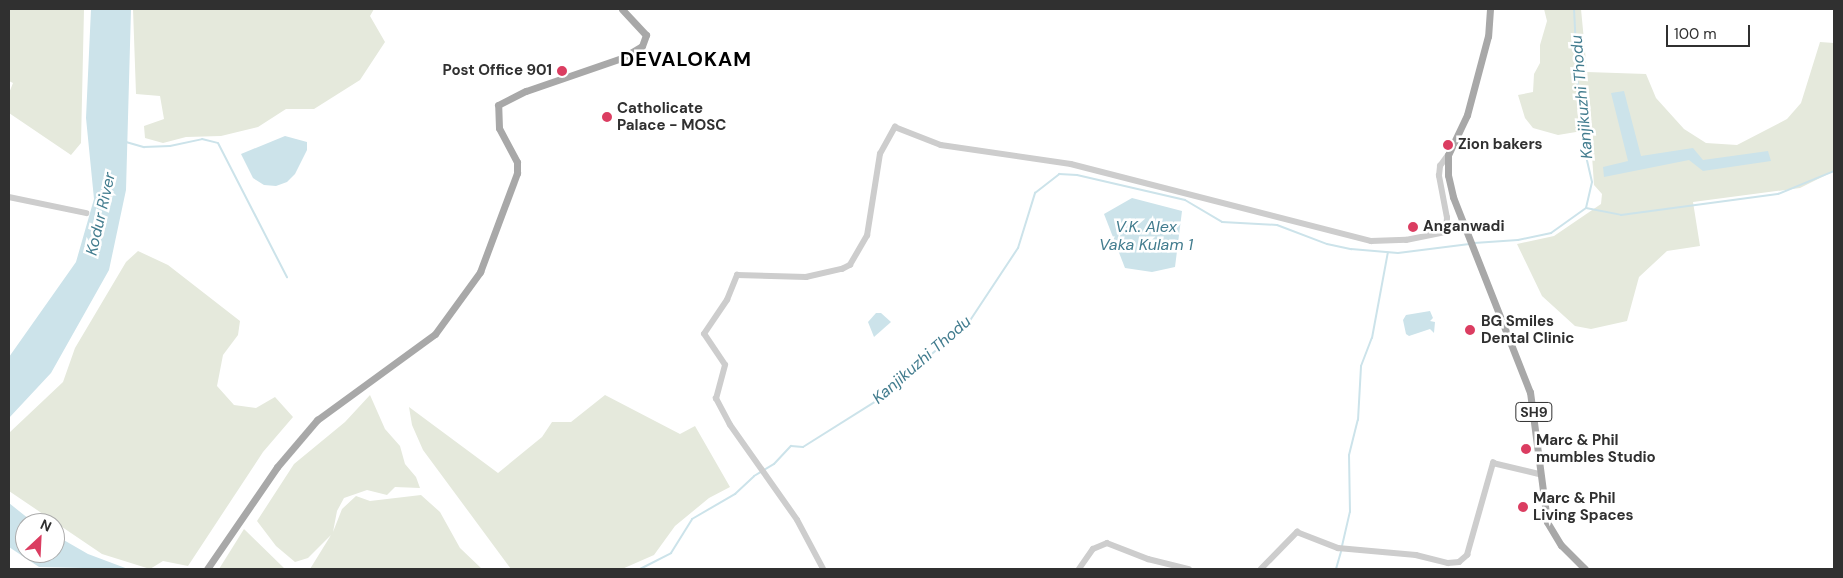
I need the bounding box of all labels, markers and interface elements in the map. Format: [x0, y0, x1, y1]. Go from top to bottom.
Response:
scale bar [1668, 15, 1752, 47]
text: 100 m [1674, 24, 1717, 44]
water label: Kanjikuzhi Thodu [1567, 34, 1597, 160]
district label: DEVALOKAM [619, 47, 753, 71]
place label: Post Office 901 [443, 62, 552, 80]
marker: Post Office 901 [556, 65, 568, 77]
place label: Catholicate Palace - MOSC [617, 99, 726, 134]
marker: Catholicate Palace - MOSC [601, 111, 613, 123]
place label: Zion bakers [1458, 136, 1542, 154]
marker: Zion bakers [1442, 139, 1454, 151]
water label: Kodur River [82, 171, 120, 257]
water label: V.K. Alex Vaka Kulam 1 [1099, 217, 1193, 255]
place label: Anganwadi [1423, 218, 1505, 236]
marker: Anganwadi [1407, 221, 1419, 233]
water label: Kanjikuzhi Thodu [869, 312, 975, 408]
place label: BG Smiles Dental Clinic [1481, 312, 1574, 347]
marker: BG Smiles Dental Clinic [1463, 323, 1477, 337]
road number: SH9 [1515, 401, 1553, 424]
place label: Marc & Phil mumbles Studio [1536, 431, 1656, 466]
marker: Marc & Phil mumbles Studio [1520, 443, 1532, 455]
place label: Marc & Phil Living Spaces [1533, 489, 1634, 524]
marker: Marc & Phil Living Spaces [1517, 501, 1529, 513]
north arrow [15, 513, 65, 563]
text: N [37, 515, 54, 536]

